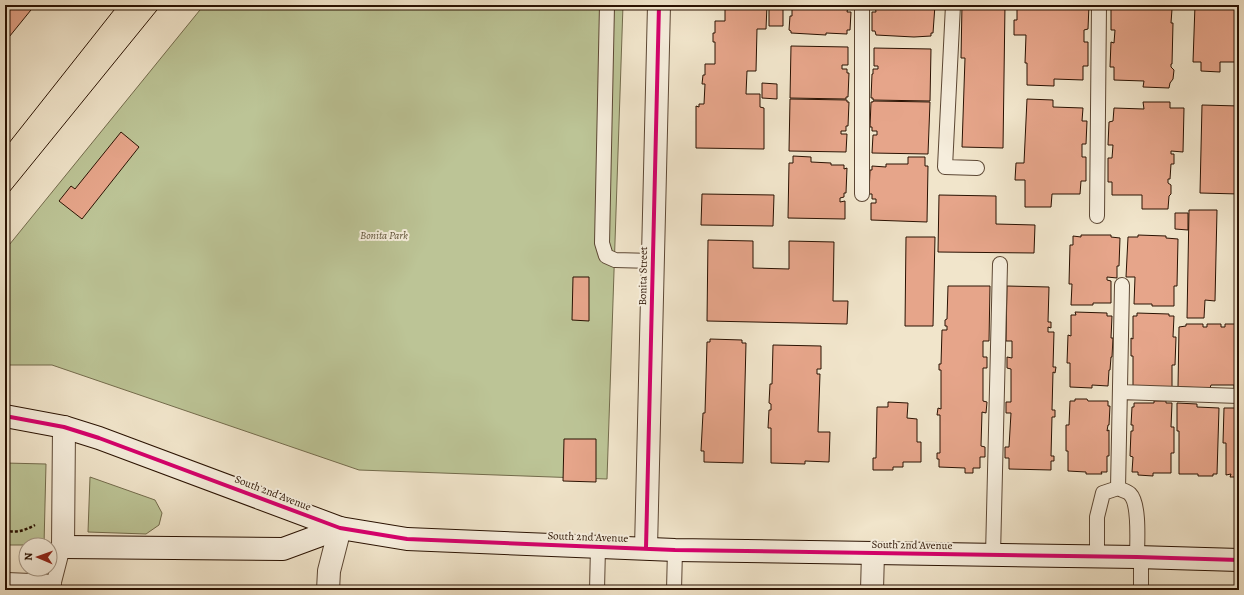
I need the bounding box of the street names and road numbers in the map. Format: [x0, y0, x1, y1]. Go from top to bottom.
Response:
street label: Bonita Street [635, 246, 651, 306]
street label: South 2nd Avenue [233, 472, 313, 515]
street label: South 2nd Avenue [547, 528, 629, 546]
street label: South 2nd Avenue [871, 537, 953, 553]

